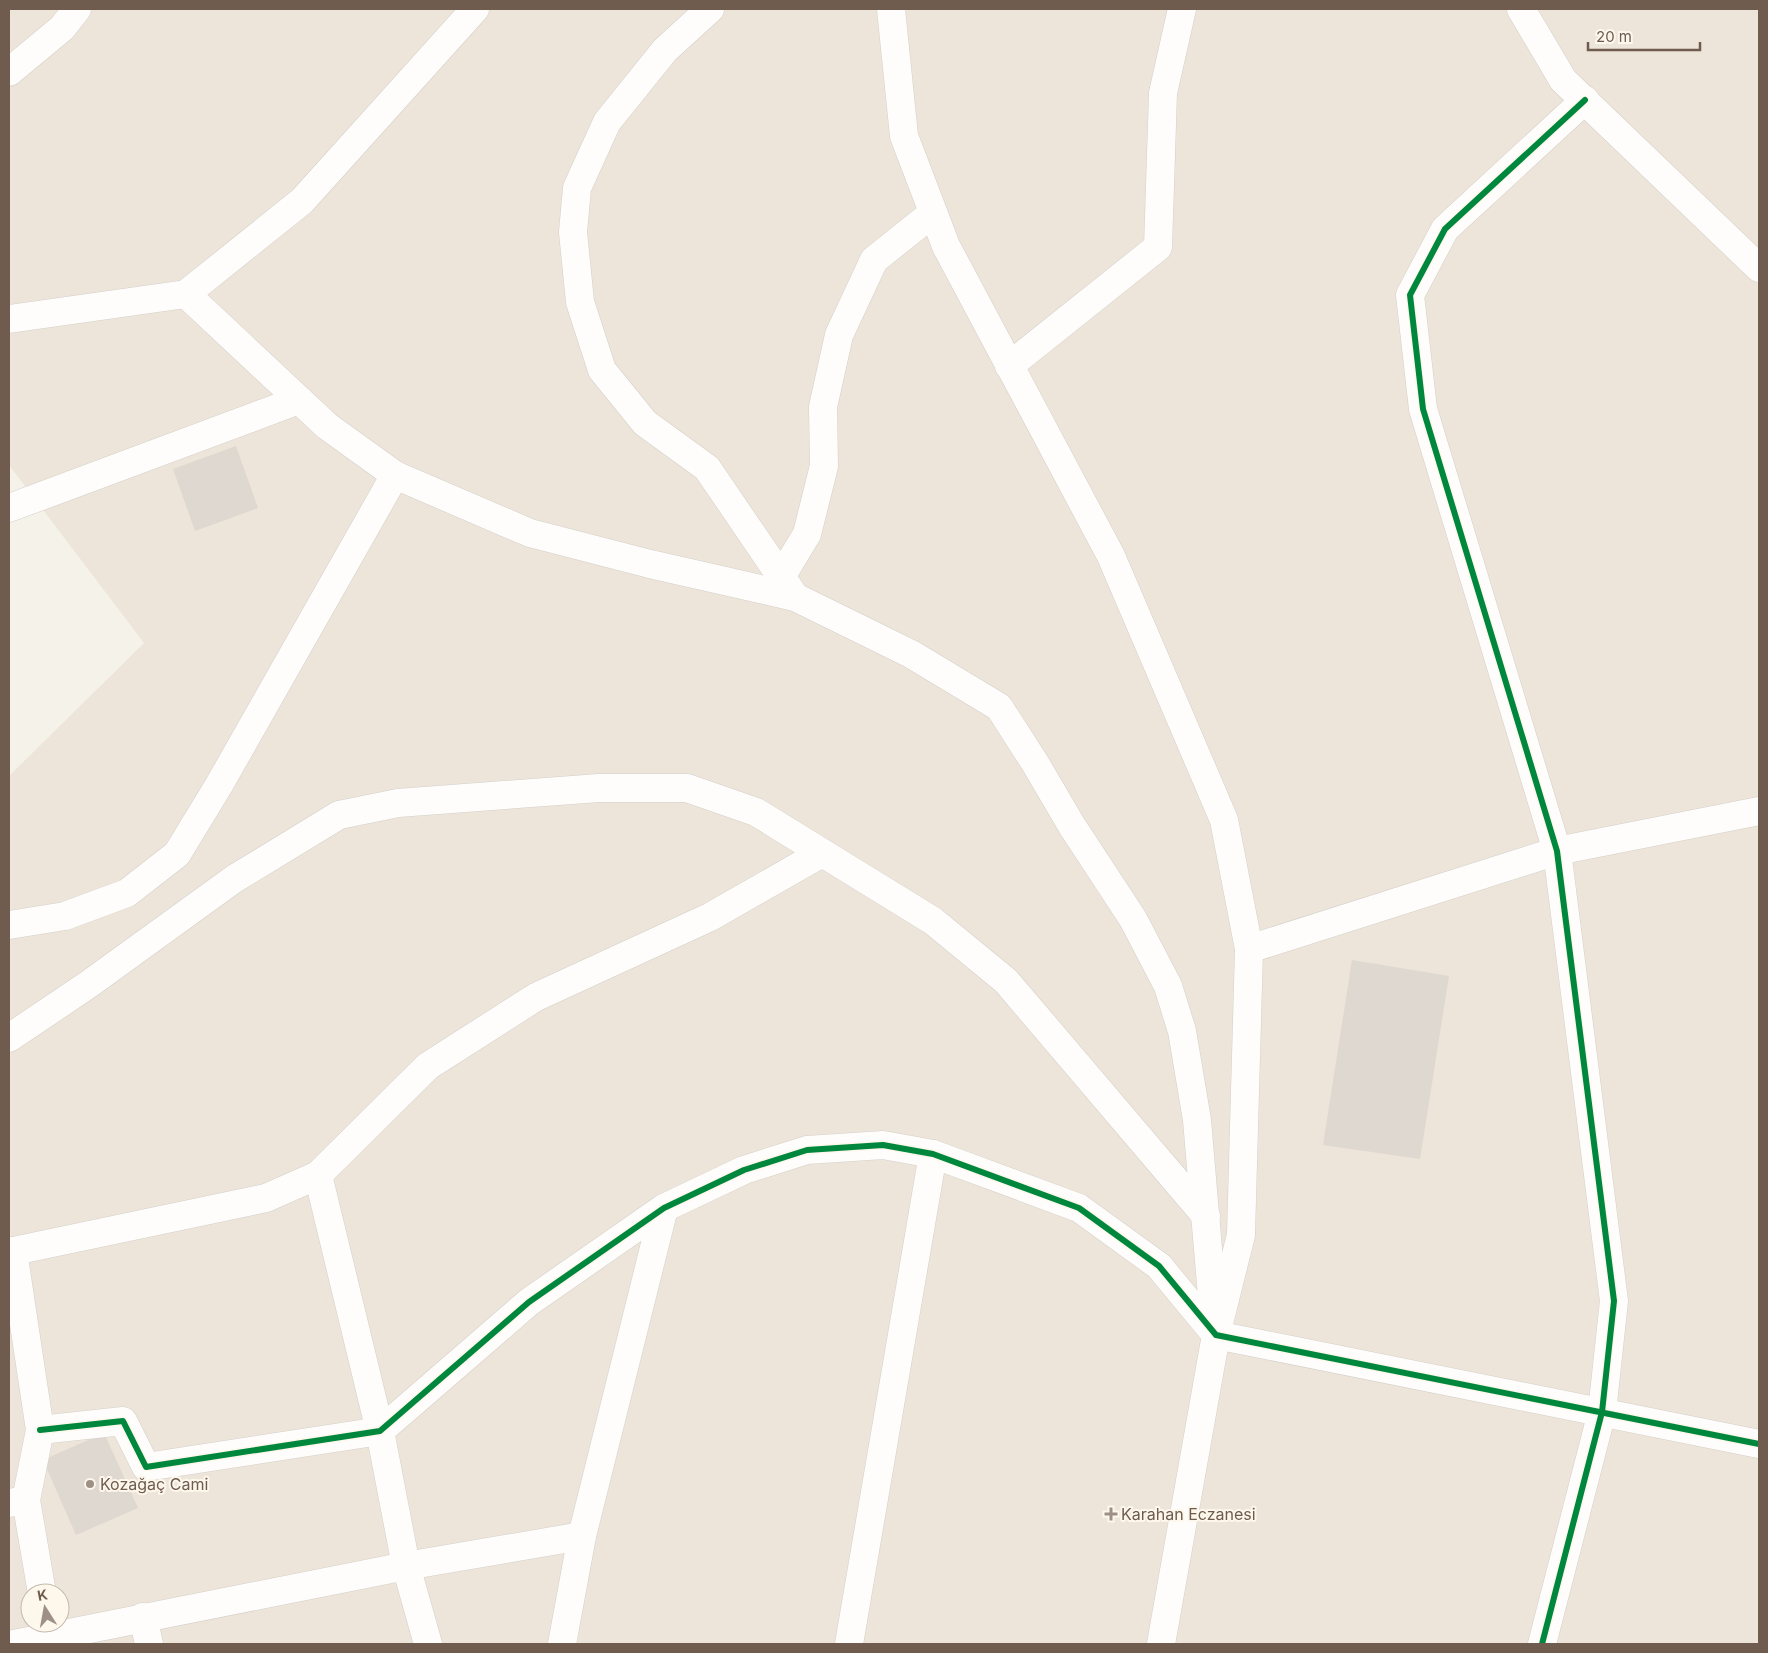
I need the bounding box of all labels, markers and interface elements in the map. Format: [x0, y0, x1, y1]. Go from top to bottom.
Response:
scale bar [1588, 20, 1700, 52]
text: 20 m [1596, 27, 1632, 46]
place label: Kozağaç Cami [100, 1474, 208, 1494]
marker: Kozağaç Cami [84, 1478, 96, 1490]
place label: Karahan Eczanesi [1121, 1504, 1256, 1524]
marker: Karahan Eczanesi [1105, 1508, 1117, 1520]
north arrow [20, 1583, 70, 1633]
text: K [36, 1585, 49, 1604]

